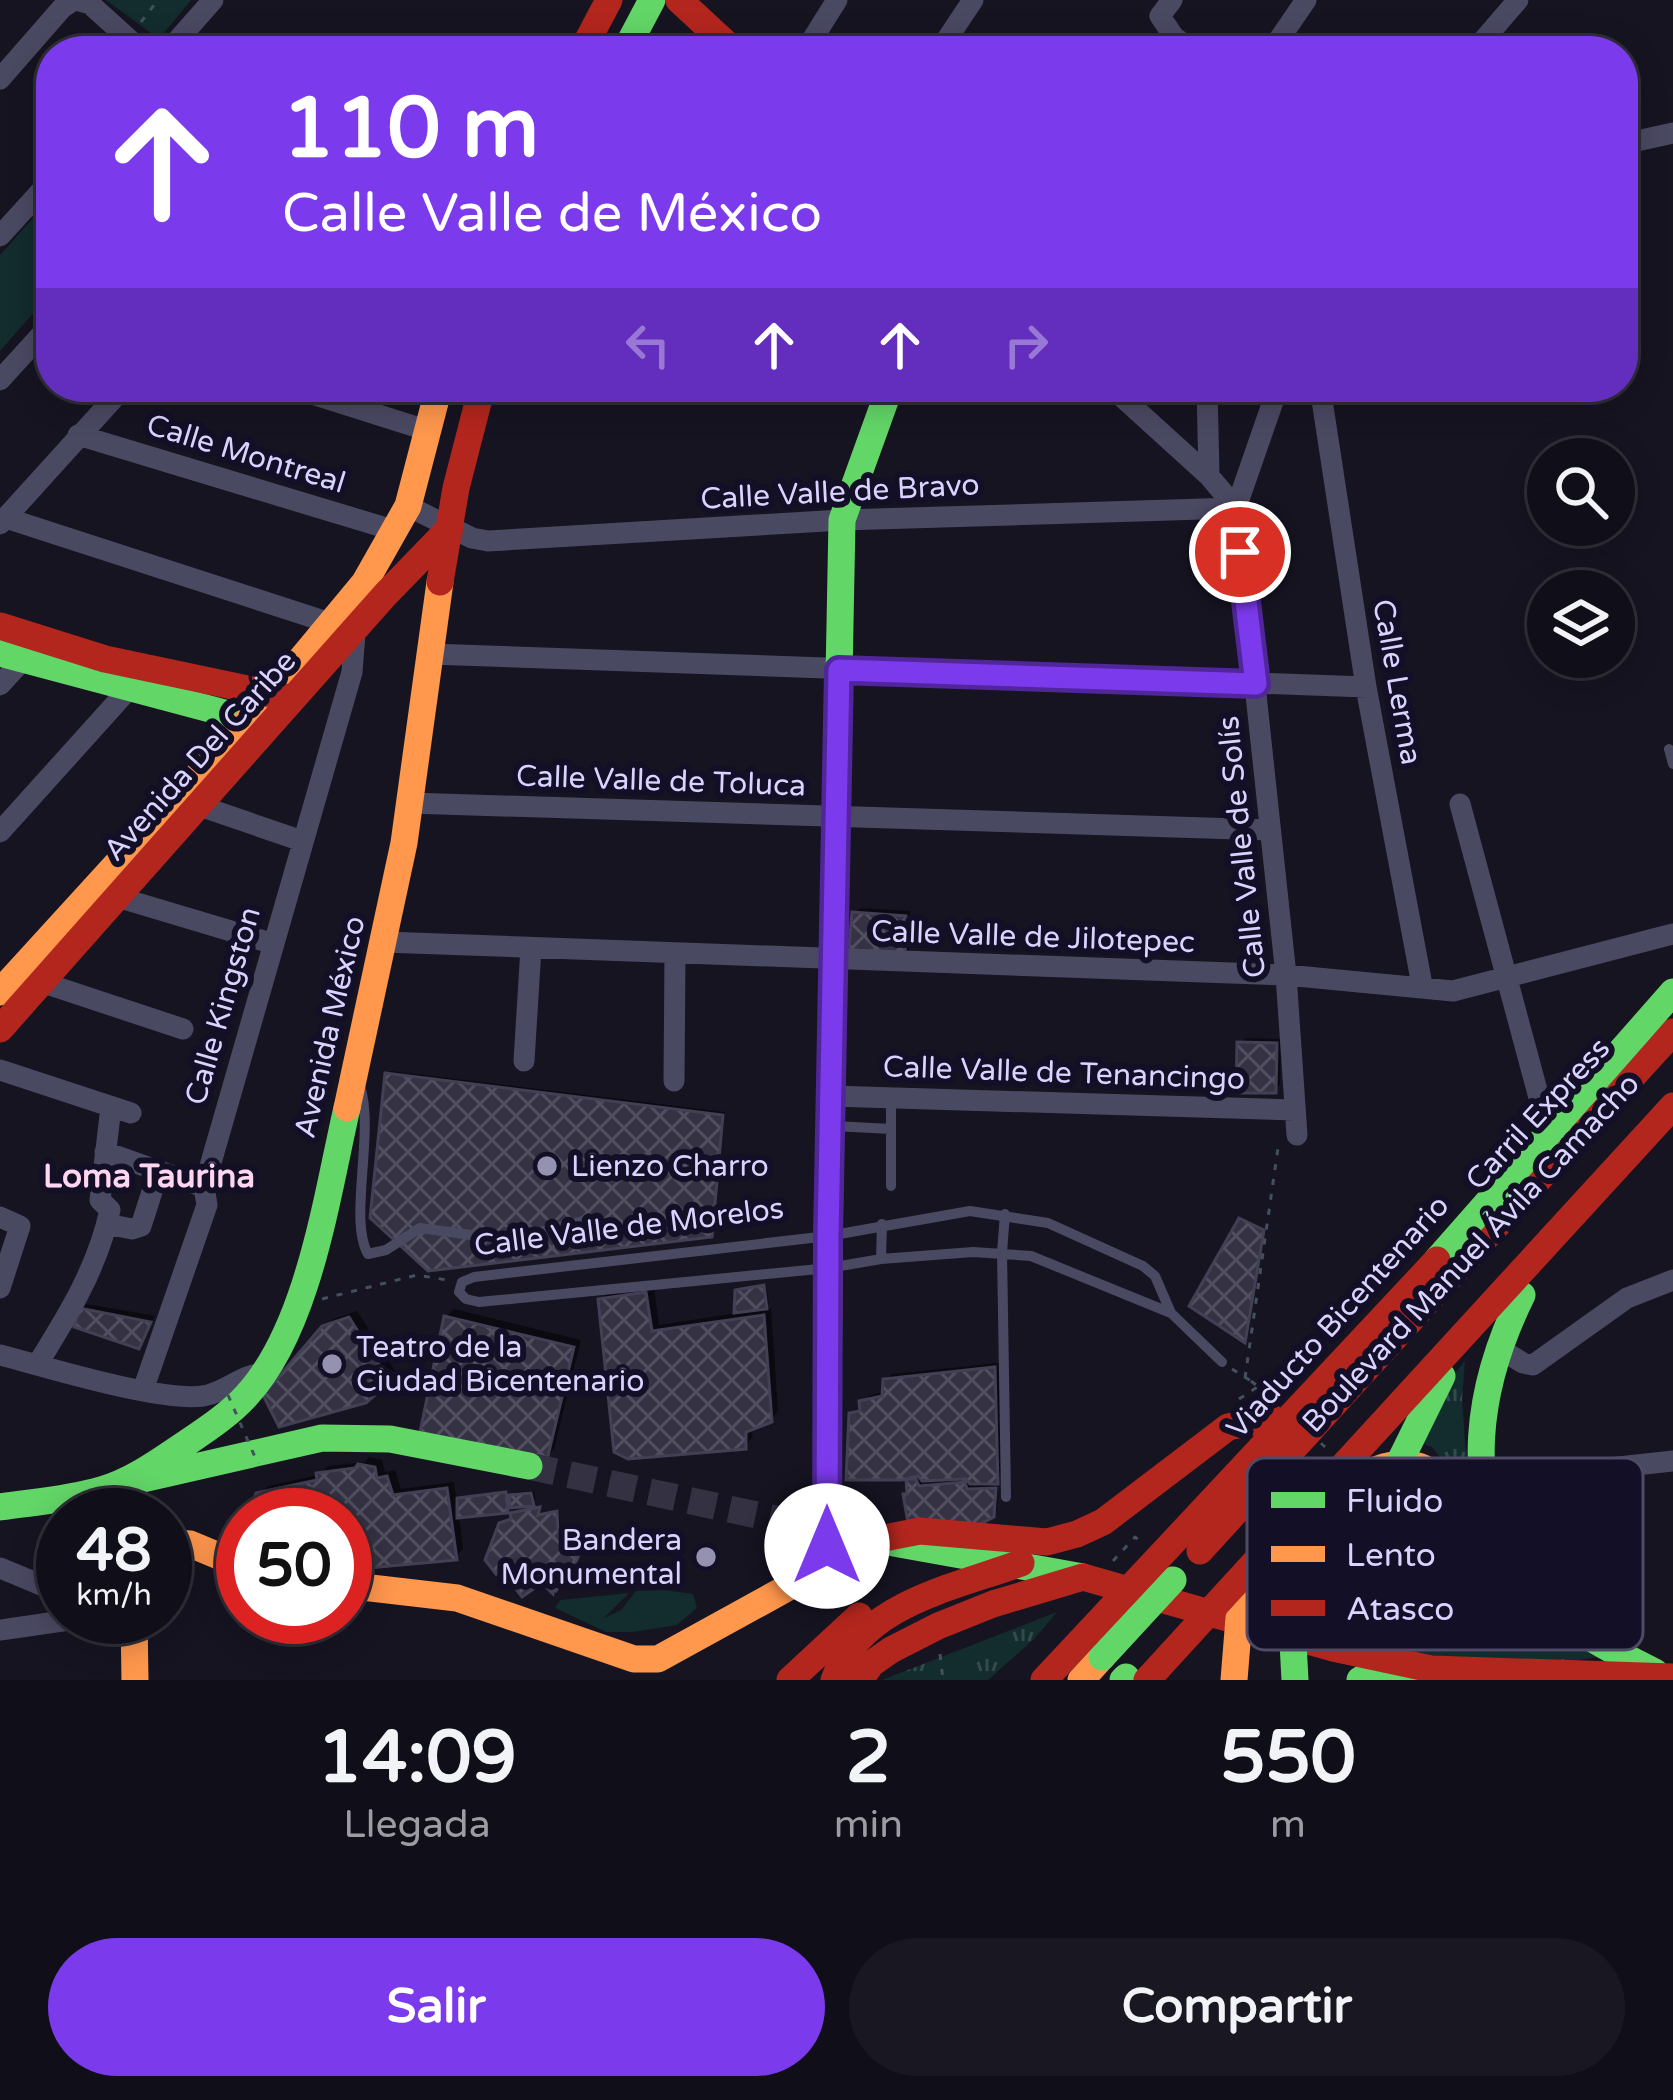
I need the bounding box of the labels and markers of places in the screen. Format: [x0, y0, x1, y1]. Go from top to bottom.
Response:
pin [1189, 501, 1291, 603]
place label: Lienzo Charro [571, 1148, 769, 1185]
marker: Lienzo Charro [534, 1153, 560, 1179]
place label: Teatro de la Ciudad Bicentenario [356, 1329, 644, 1400]
marker: Teatro de la Ciudad Bicentenario [319, 1351, 345, 1377]
place label: Bandera Monumental [501, 1522, 682, 1593]
marker: Bandera Monumental [693, 1544, 719, 1570]

